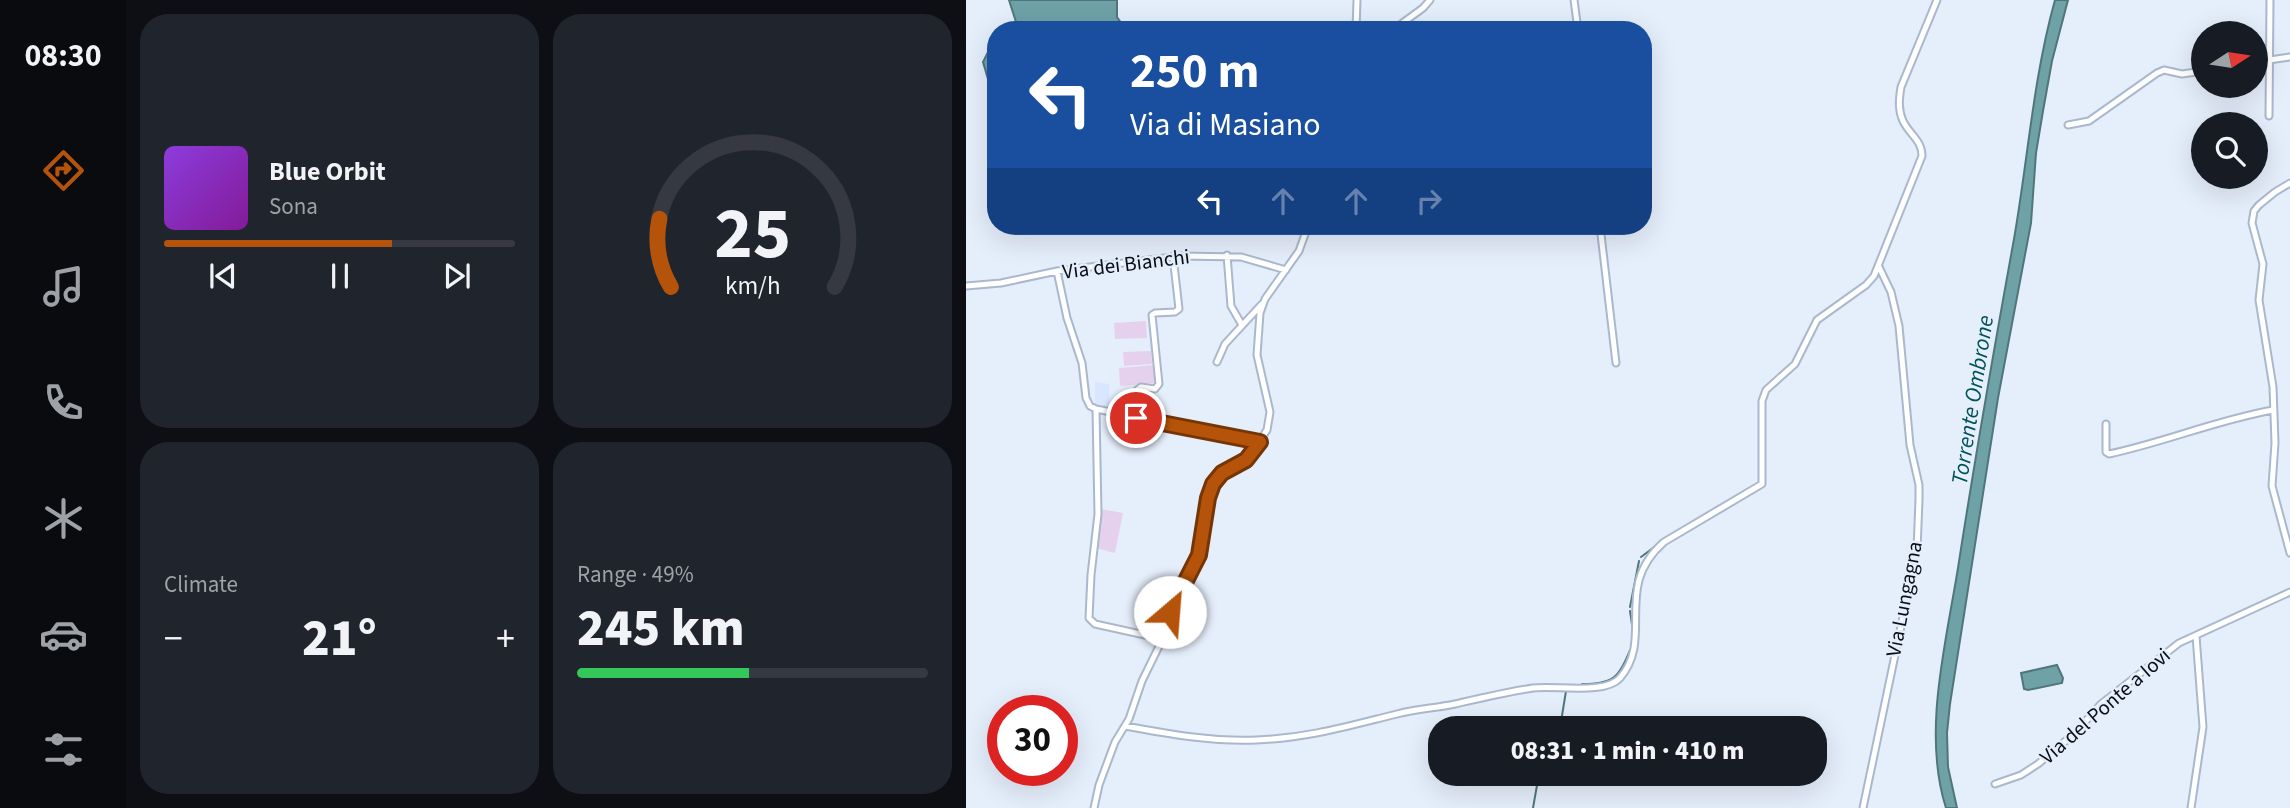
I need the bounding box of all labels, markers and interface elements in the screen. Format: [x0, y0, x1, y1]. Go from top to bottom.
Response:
north arrow [2191, 21, 2268, 98]
map controls [2191, 21, 2268, 189]
text: 08:30 [24, 33, 102, 79]
text: 250 m [1130, 37, 1259, 107]
icon: left [1015, 49, 1106, 140]
text: Via di Masiano [1130, 102, 1321, 148]
button: search [2191, 112, 2268, 189]
icon: directions [39, 146, 88, 195]
text: Blue Orbit [269, 153, 386, 190]
text: 25 [714, 182, 791, 286]
icon: left [1191, 182, 1229, 220]
icon: ahead [1264, 182, 1302, 220]
icon: ahead [1337, 182, 1375, 220]
icon: right [1410, 182, 1448, 220]
text: Sona [269, 190, 318, 223]
street label: Via dei Bianchi [1061, 241, 1191, 287]
icon: previous [204, 257, 242, 295]
icon: pause [321, 257, 359, 295]
icon: next [438, 257, 476, 295]
icon: music [39, 262, 88, 311]
text: km/h [725, 268, 780, 304]
water label: Torrente Ombrone [1943, 313, 2002, 487]
icon: phone [39, 378, 88, 427]
pin [1106, 388, 1166, 448]
icon: arrive [1117, 399, 1155, 437]
icon: climate [39, 494, 88, 543]
street label: Via Lungagna [1878, 539, 1930, 659]
text: Range · 49% [577, 558, 694, 591]
text: Climate [164, 568, 238, 601]
position arrow [1133, 575, 1207, 649]
text: 245 km [577, 592, 745, 666]
text: 21° [302, 602, 377, 676]
icon: car [39, 610, 88, 659]
text: − [164, 612, 183, 666]
text: + [496, 612, 515, 666]
street label: Via del Ponte a Iovi [2033, 641, 2177, 771]
speed limit sign: 30 [987, 695, 1078, 786]
icon: filters [39, 725, 88, 774]
text: 08:31 · 1 min · 410 m [1511, 732, 1744, 769]

